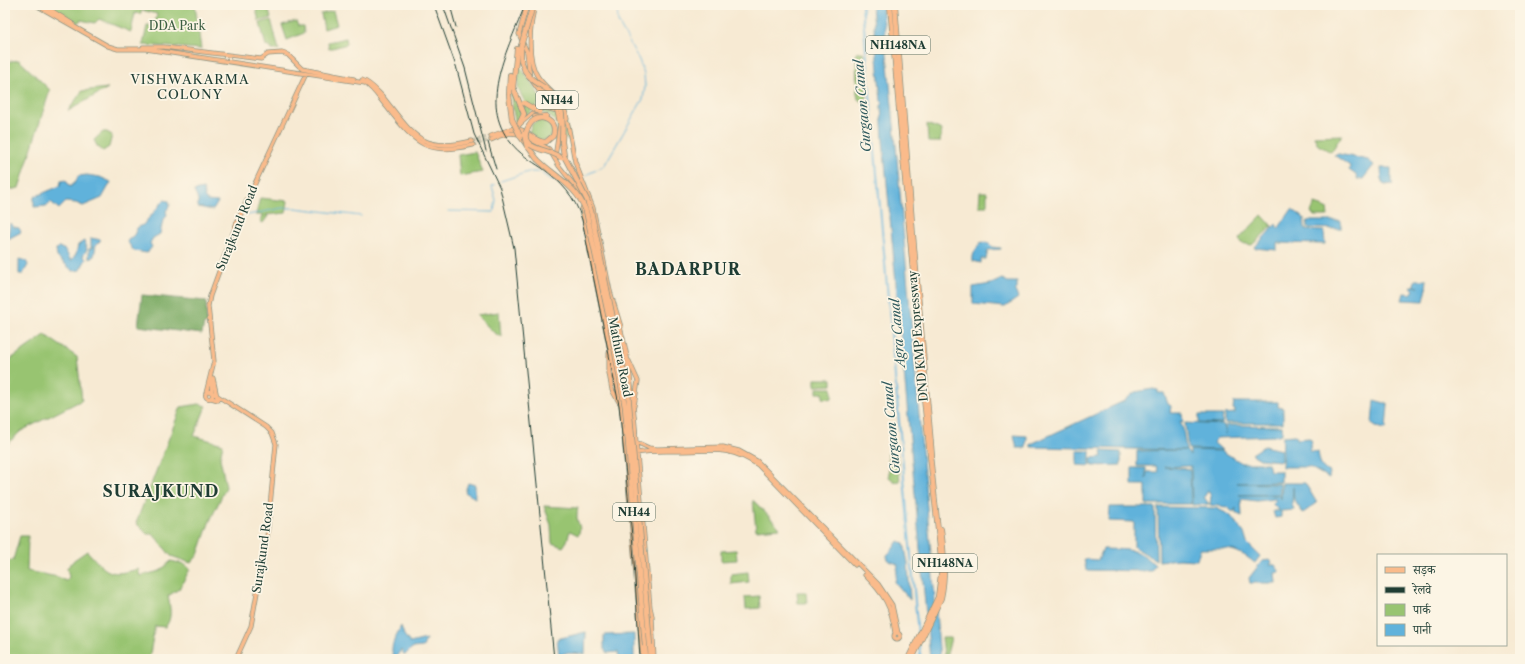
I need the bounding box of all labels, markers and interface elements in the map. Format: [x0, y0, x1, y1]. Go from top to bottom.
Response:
park label: DDA Park [149, 18, 206, 33]
road number: NH148NA [866, 36, 930, 54]
water label: Gurgaon Canal [850, 57, 874, 153]
district label: VISHWAKARMA COLONY [129, 71, 250, 102]
road number: NH44 [536, 91, 578, 109]
street label: Surajkund Road [212, 182, 261, 273]
district label: BADARPUR [635, 259, 741, 279]
street label: DND KMP Expressway [904, 270, 931, 402]
water label: Agra Canal [886, 296, 908, 370]
street label: Mathura Road [605, 315, 636, 399]
water label: Gurgaon Canal [879, 379, 903, 475]
district label: SURAJKUND [103, 481, 219, 501]
street label: Surajkund Road [249, 501, 276, 594]
road number: NH44 [613, 503, 655, 521]
road number: NH148NA [913, 554, 977, 572]
legend [1377, 554, 1507, 646]
text: सड़क [1412, 562, 1437, 577]
text: रेलवे [1411, 582, 1432, 597]
text: पार्क [1412, 602, 1432, 617]
text: पानी [1412, 622, 1432, 637]

